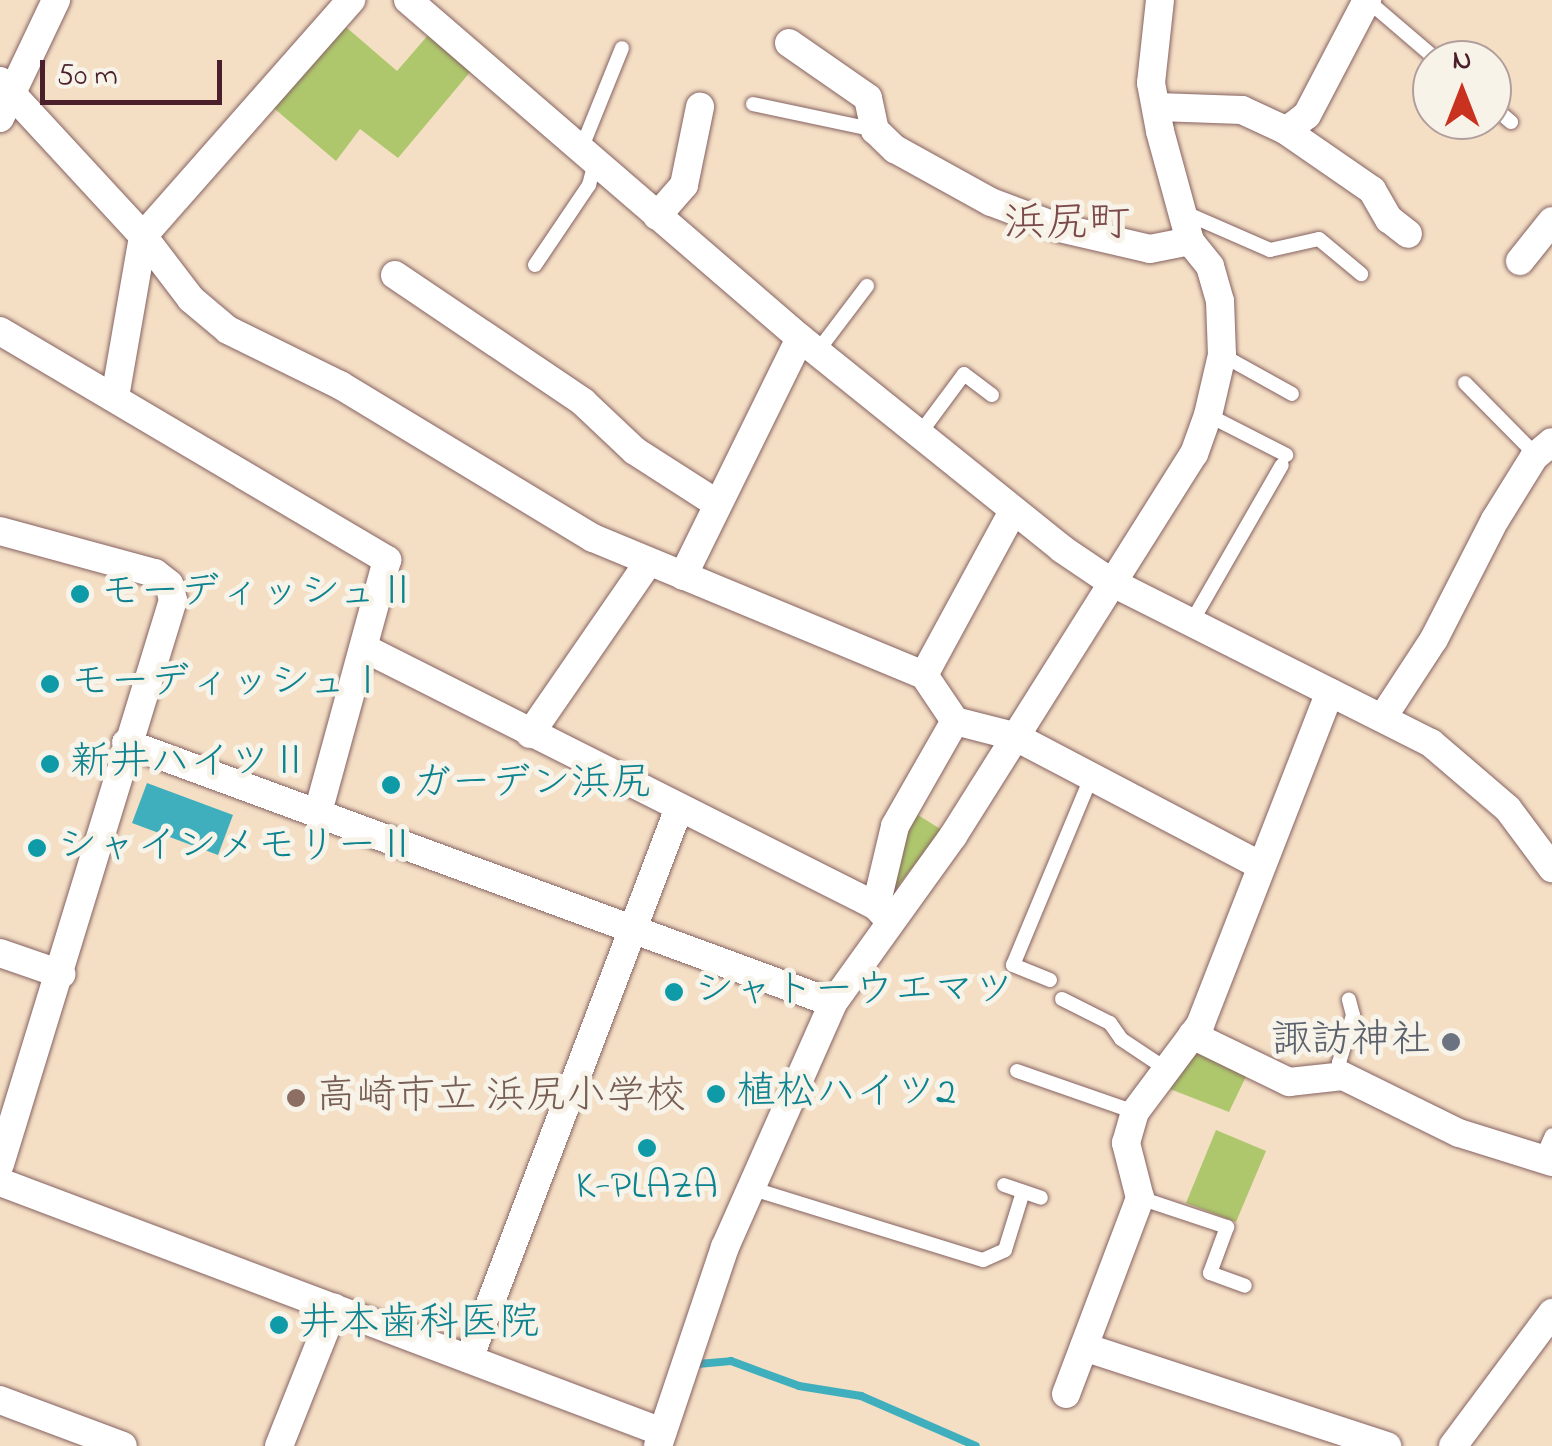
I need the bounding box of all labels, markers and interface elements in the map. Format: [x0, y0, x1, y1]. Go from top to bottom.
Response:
scale bar [45, 40, 228, 102]
north arrow [1412, 40, 1512, 140]
text: N [1453, 41, 1471, 82]
text: 50 m [57, 55, 118, 99]
district label: 浜尻町 [1004, 200, 1130, 250]
place label: モーディッシュⅡ [100, 570, 420, 618]
marker: モーディッシュⅡ [69, 583, 91, 605]
place label: モーディッシュⅠ [70, 660, 390, 708]
marker: モーディッシュⅠ [39, 673, 61, 695]
place label: 新井ハイツⅡ [70, 740, 310, 788]
marker: 新井ハイツⅡ [39, 753, 61, 775]
place label: ガーデン浜尻 [411, 761, 651, 809]
marker: ガーデン浜尻 [380, 774, 402, 796]
place label: シャインメモリーⅡ [57, 824, 417, 872]
marker: シャインメモリーⅡ [26, 837, 48, 859]
place label: シャトーウエマツ [694, 968, 1014, 1016]
marker: シャトーウエマツ [663, 981, 685, 1003]
place label: 諏訪神社 [1271, 1018, 1431, 1066]
marker: 諏訪神社 [1440, 1031, 1462, 1053]
place label: 植松ハイツ2 [736, 1070, 956, 1118]
place label: 高崎市立 浜尻小学校 [316, 1074, 686, 1122]
marker: 植松ハイツ2 [705, 1083, 727, 1105]
marker: 高崎市立 浜尻小学校 [285, 1087, 307, 1109]
marker: K-PLAZA [636, 1137, 658, 1159]
place label: K-PLAZA [576, 1164, 718, 1212]
place label: 井本歯科医院 [299, 1301, 539, 1349]
marker: 井本歯科医院 [268, 1314, 290, 1336]

